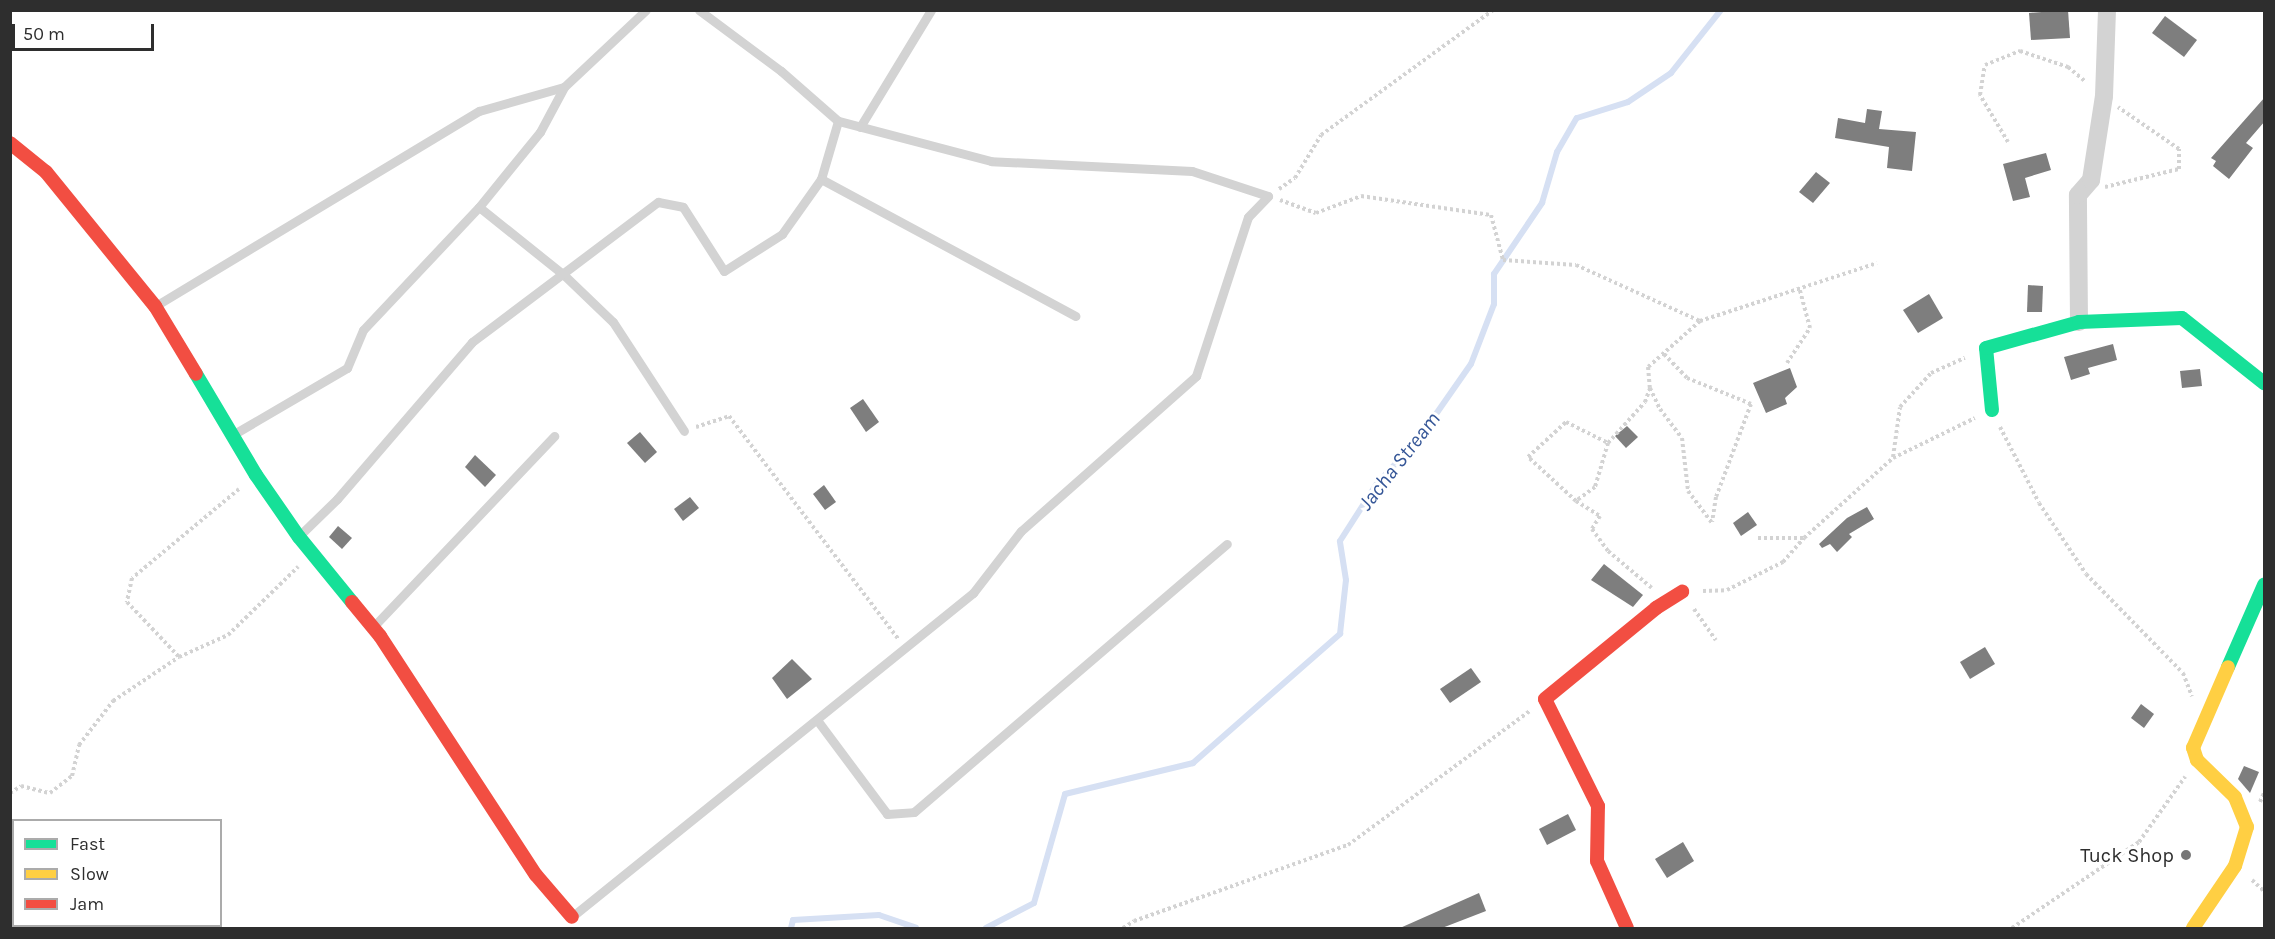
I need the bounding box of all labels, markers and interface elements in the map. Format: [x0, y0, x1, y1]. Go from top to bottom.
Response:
scale bar [15, 12, 158, 50]
text: 50 m [23, 23, 65, 45]
water label: Jacha Stream [1353, 407, 1445, 515]
legend [12, 819, 222, 927]
text: Fast [70, 833, 105, 855]
place label: Tuck Shop [2080, 843, 2174, 867]
marker: Tuck Shop [2179, 848, 2193, 862]
text: Slow [70, 863, 109, 885]
text: Jam [70, 893, 104, 915]

